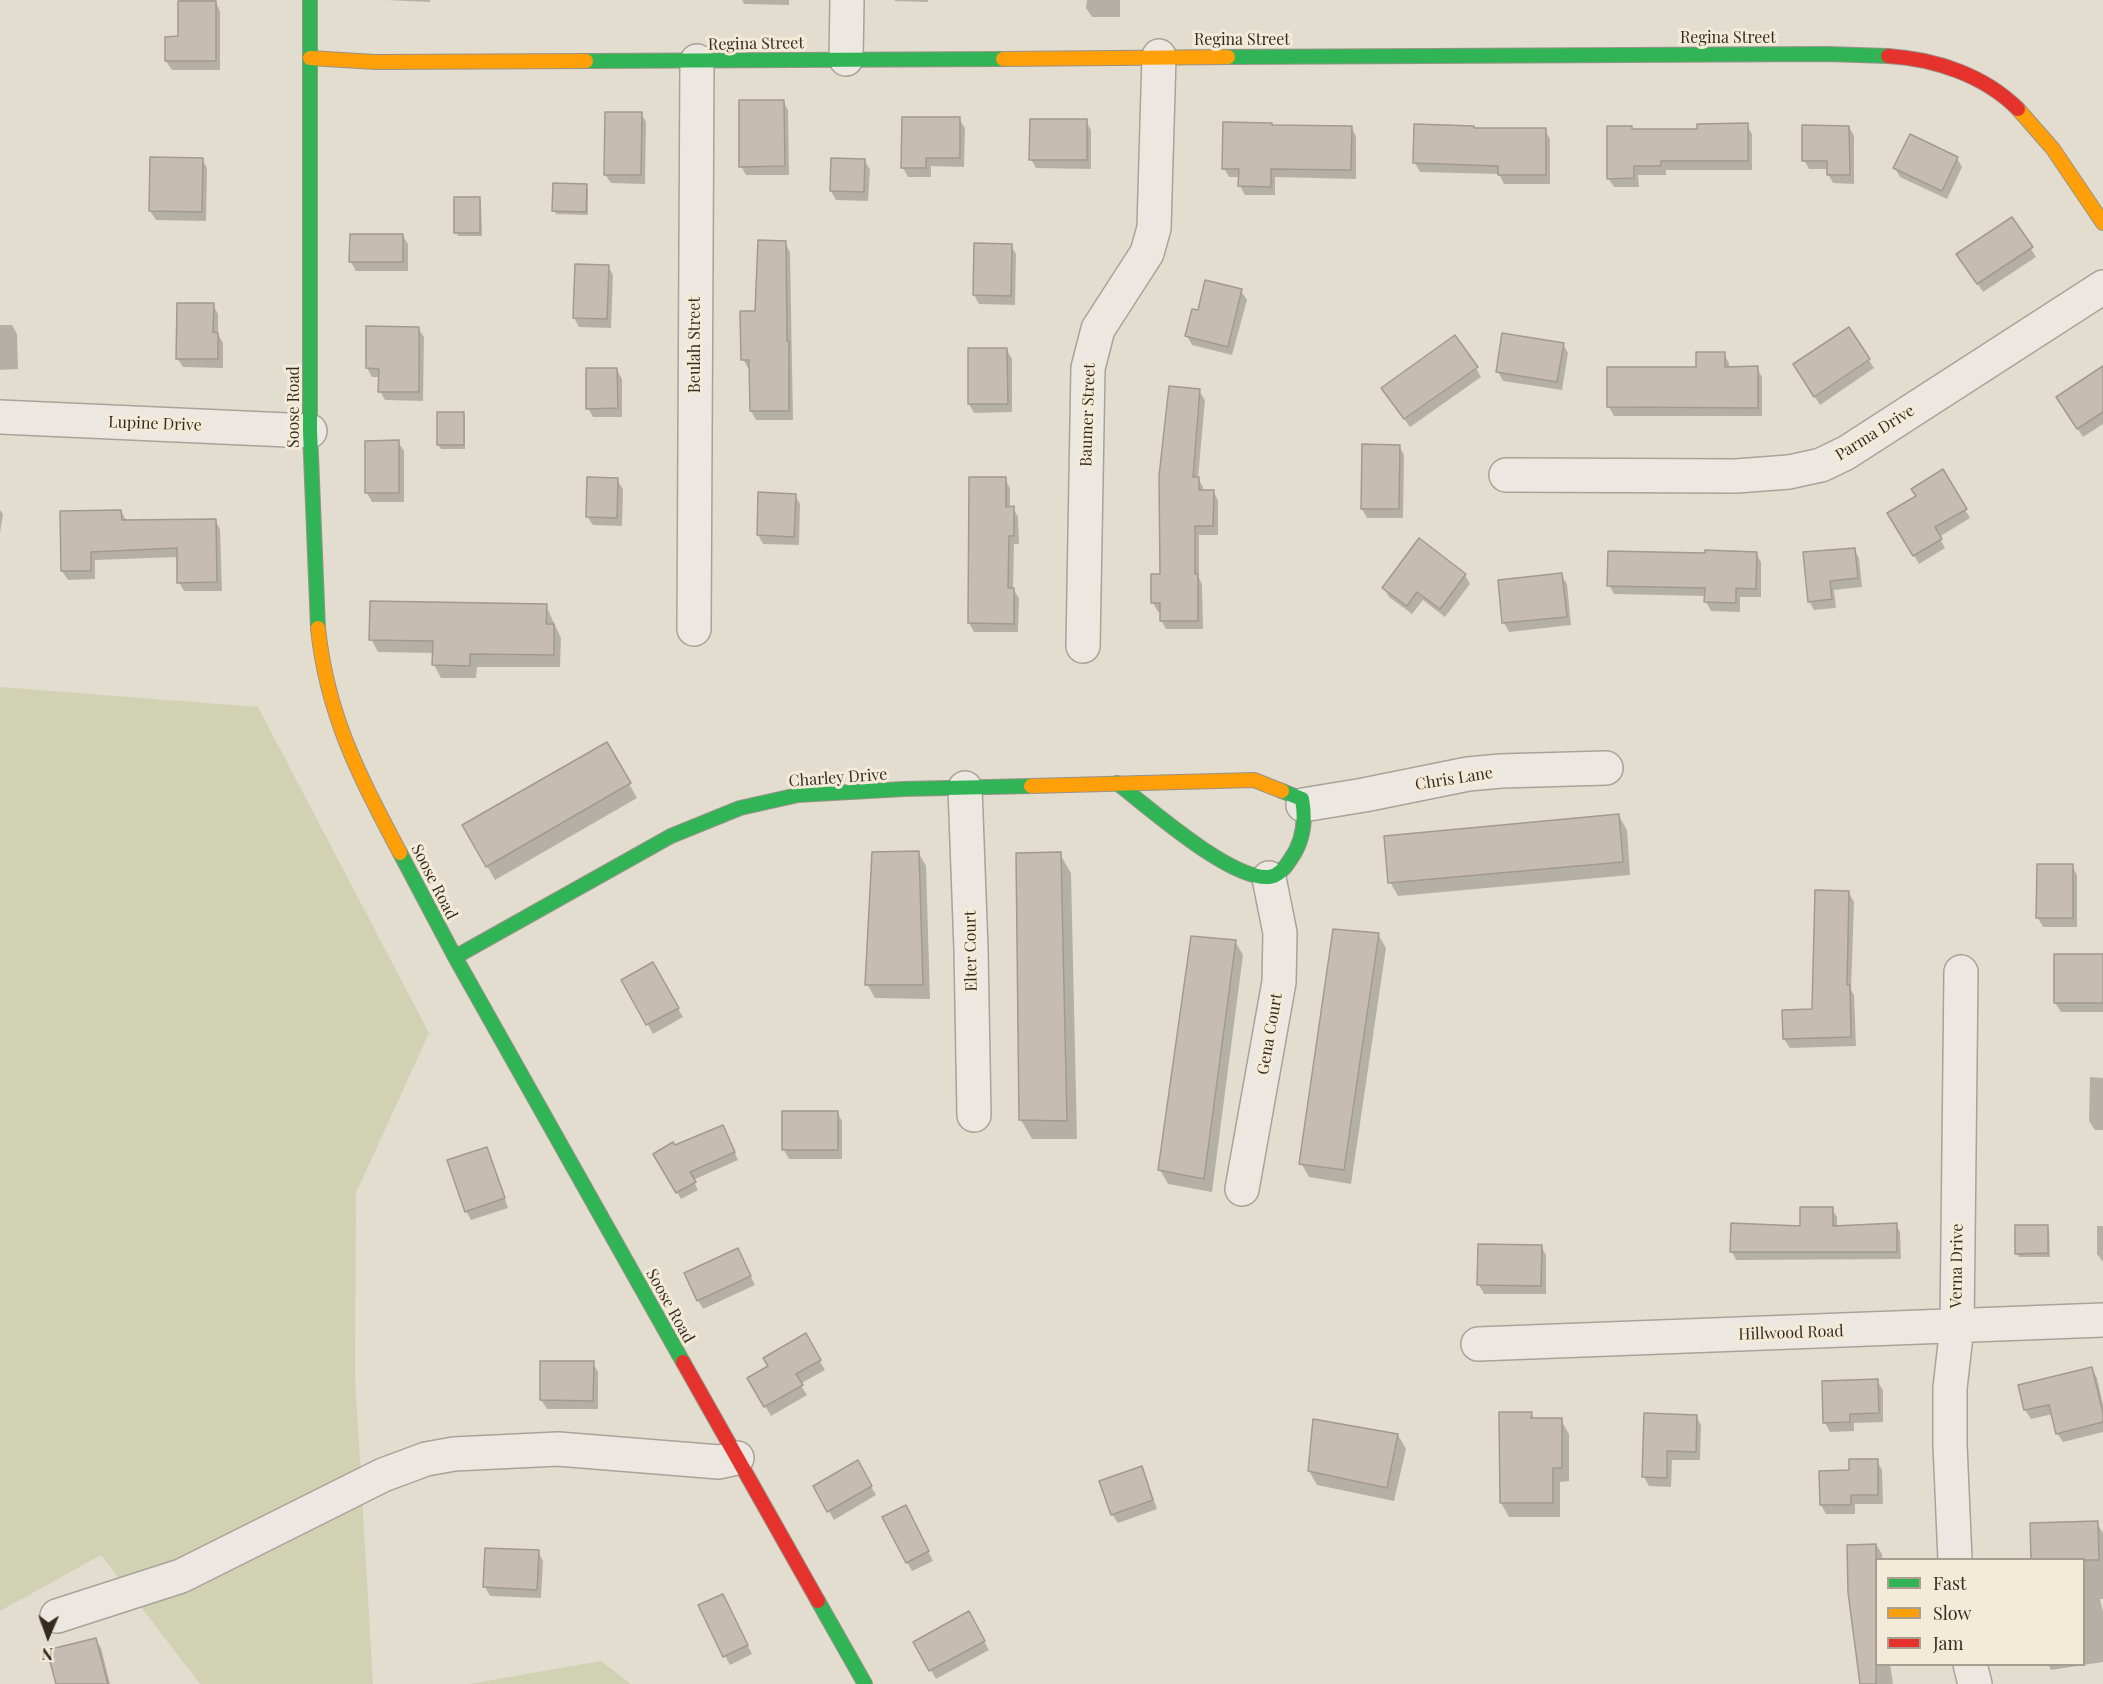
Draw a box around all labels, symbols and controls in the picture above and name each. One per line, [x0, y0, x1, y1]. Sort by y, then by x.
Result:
street label: Regina Street [1680, 28, 1776, 48]
street label: Regina Street [1194, 30, 1290, 50]
street label: Regina Street [708, 34, 804, 54]
street label: Beulah Street [685, 297, 705, 393]
street label: Baumer Street [1077, 363, 1099, 467]
street label: Soose Road [284, 366, 304, 448]
street label: Parma Drive [1832, 401, 1918, 465]
street label: Lupine Drive [108, 413, 202, 435]
street label: Chris Lane [1414, 763, 1494, 795]
street label: Charley Drive [788, 765, 888, 791]
street label: Soose Road [407, 841, 461, 923]
street label: Elter Court [961, 910, 981, 992]
street label: Gena Court [1253, 992, 1287, 1076]
street label: Verna Drive [1947, 1223, 1967, 1309]
street label: Soose Road [642, 1266, 698, 1346]
street label: Hillwood Road [1738, 1322, 1844, 1344]
legend [1875, 1558, 2085, 1666]
text: Fast [1933, 1571, 1966, 1595]
text: Slow [1933, 1601, 1971, 1625]
north arrow [18, 1606, 78, 1666]
text: Jam [1933, 1631, 1963, 1655]
text: N [41, 1644, 53, 1665]

